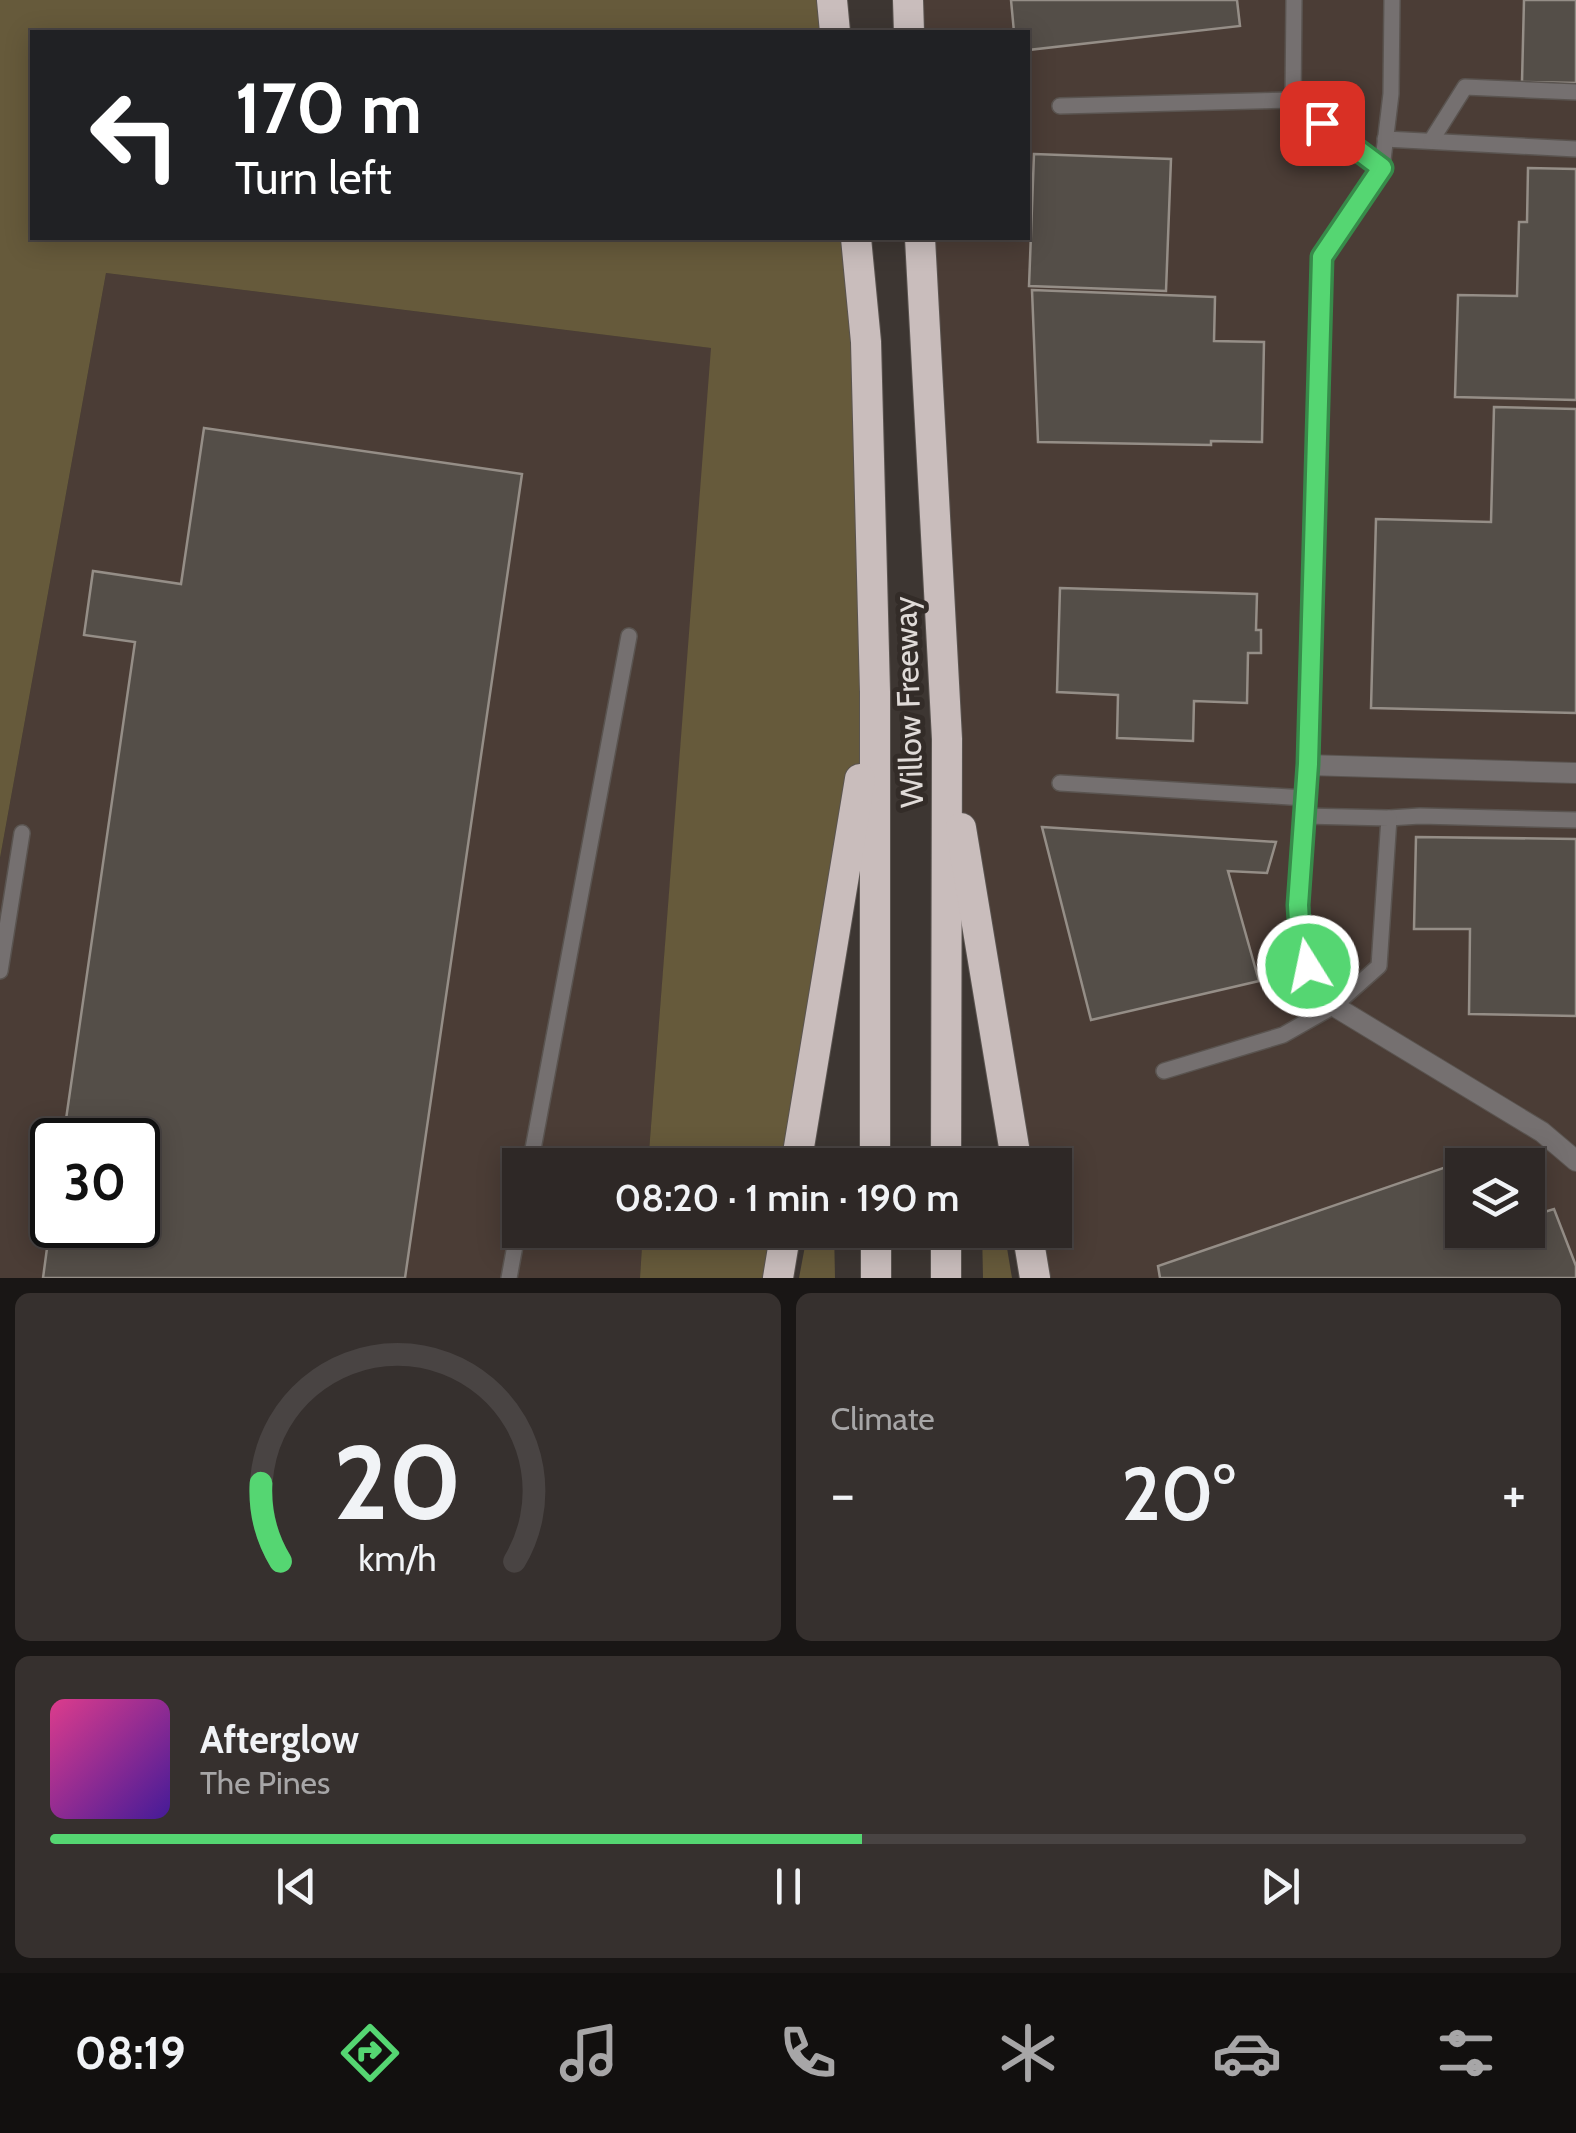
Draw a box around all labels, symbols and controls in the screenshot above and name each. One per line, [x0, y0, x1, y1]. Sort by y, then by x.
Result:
text: 170 m [235, 65, 422, 151]
icon: left [70, 70, 200, 200]
pin [1280, 81, 1365, 166]
icon: arrive [1295, 96, 1350, 151]
text: Turn left [235, 151, 392, 205]
street label: Willow Freeway [885, 596, 931, 808]
position arrow [1256, 914, 1360, 1018]
speed limit sign: 30 [30, 1118, 160, 1248]
map controls [1445, 1148, 1545, 1248]
button: layers [1445, 1148, 1545, 1248]
text: 08:20 · 1 min · 190 m [615, 1174, 959, 1221]
text: Climate [831, 1399, 935, 1438]
text: 20 [334, 1419, 462, 1545]
text: 20° [1121, 1448, 1235, 1539]
text: − [831, 1460, 855, 1527]
text: + [1502, 1460, 1526, 1527]
text: km/h [359, 1537, 437, 1580]
text: Afterglow [200, 1716, 359, 1763]
text: The Pines [200, 1763, 330, 1802]
icon: previous [269, 1859, 324, 1914]
icon: pause [761, 1859, 816, 1914]
icon: next [1253, 1859, 1308, 1914]
icon: directions [335, 2018, 405, 2088]
icon: music [554, 2018, 624, 2088]
icon: phone [773, 2018, 843, 2088]
icon: climate [993, 2018, 1063, 2088]
icon: car [1212, 2018, 1282, 2088]
icon: filters [1431, 2018, 1501, 2088]
text: 08:19 [75, 2026, 185, 2080]

